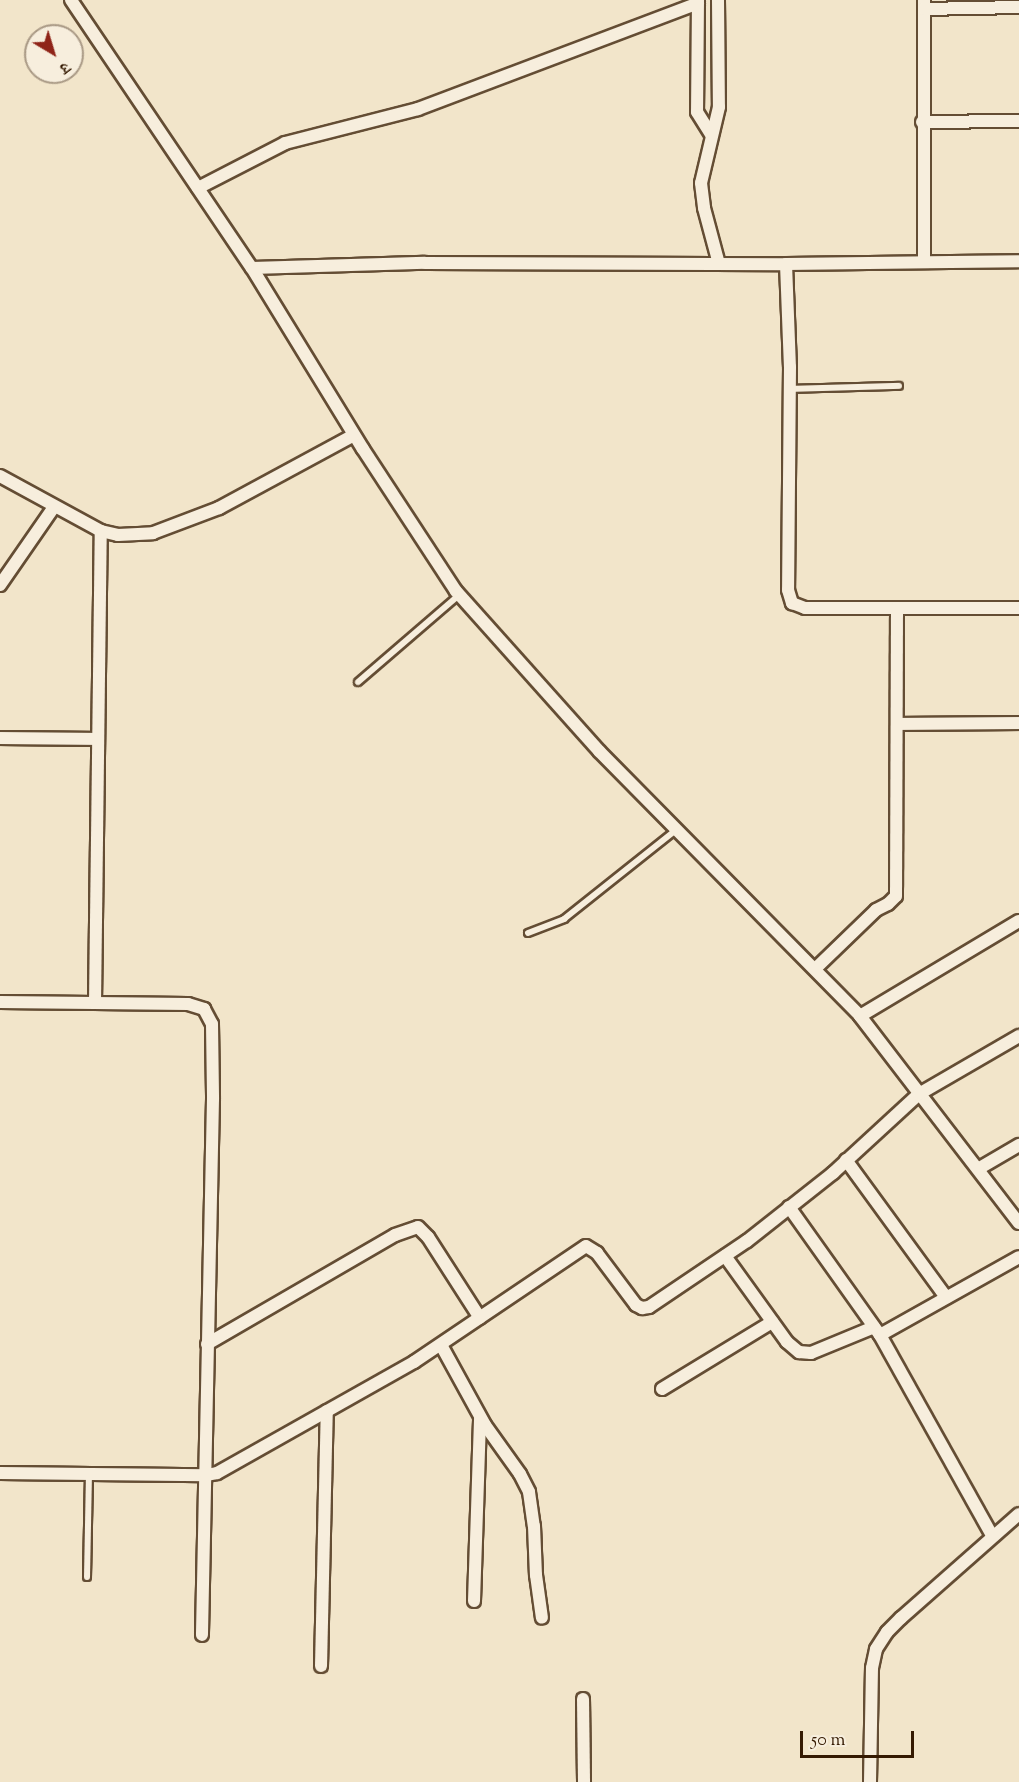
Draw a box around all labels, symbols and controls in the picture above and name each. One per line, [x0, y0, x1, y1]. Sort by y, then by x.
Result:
north arrow [24, 24, 84, 84]
text: उ [54, 55, 74, 79]
scale bar [803, 1719, 917, 1757]
text: 50 m [811, 1728, 845, 1754]

